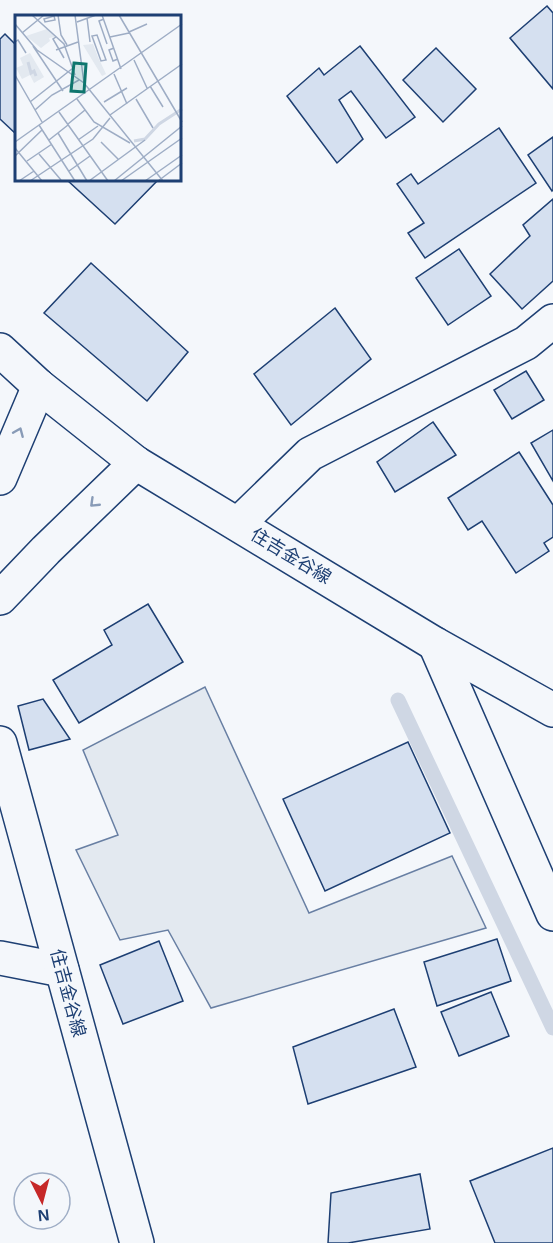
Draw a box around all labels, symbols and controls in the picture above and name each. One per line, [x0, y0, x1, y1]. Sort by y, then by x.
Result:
inset map [15, 15, 182, 182]
one-way arrow [12, 427, 24, 438]
one-way arrow [91, 496, 102, 507]
street label: 住吉金谷線 [247, 524, 335, 588]
street label: 住吉金谷線 [47, 947, 89, 1039]
north arrow [12, 1171, 72, 1231]
text: N [37, 1206, 50, 1224]

